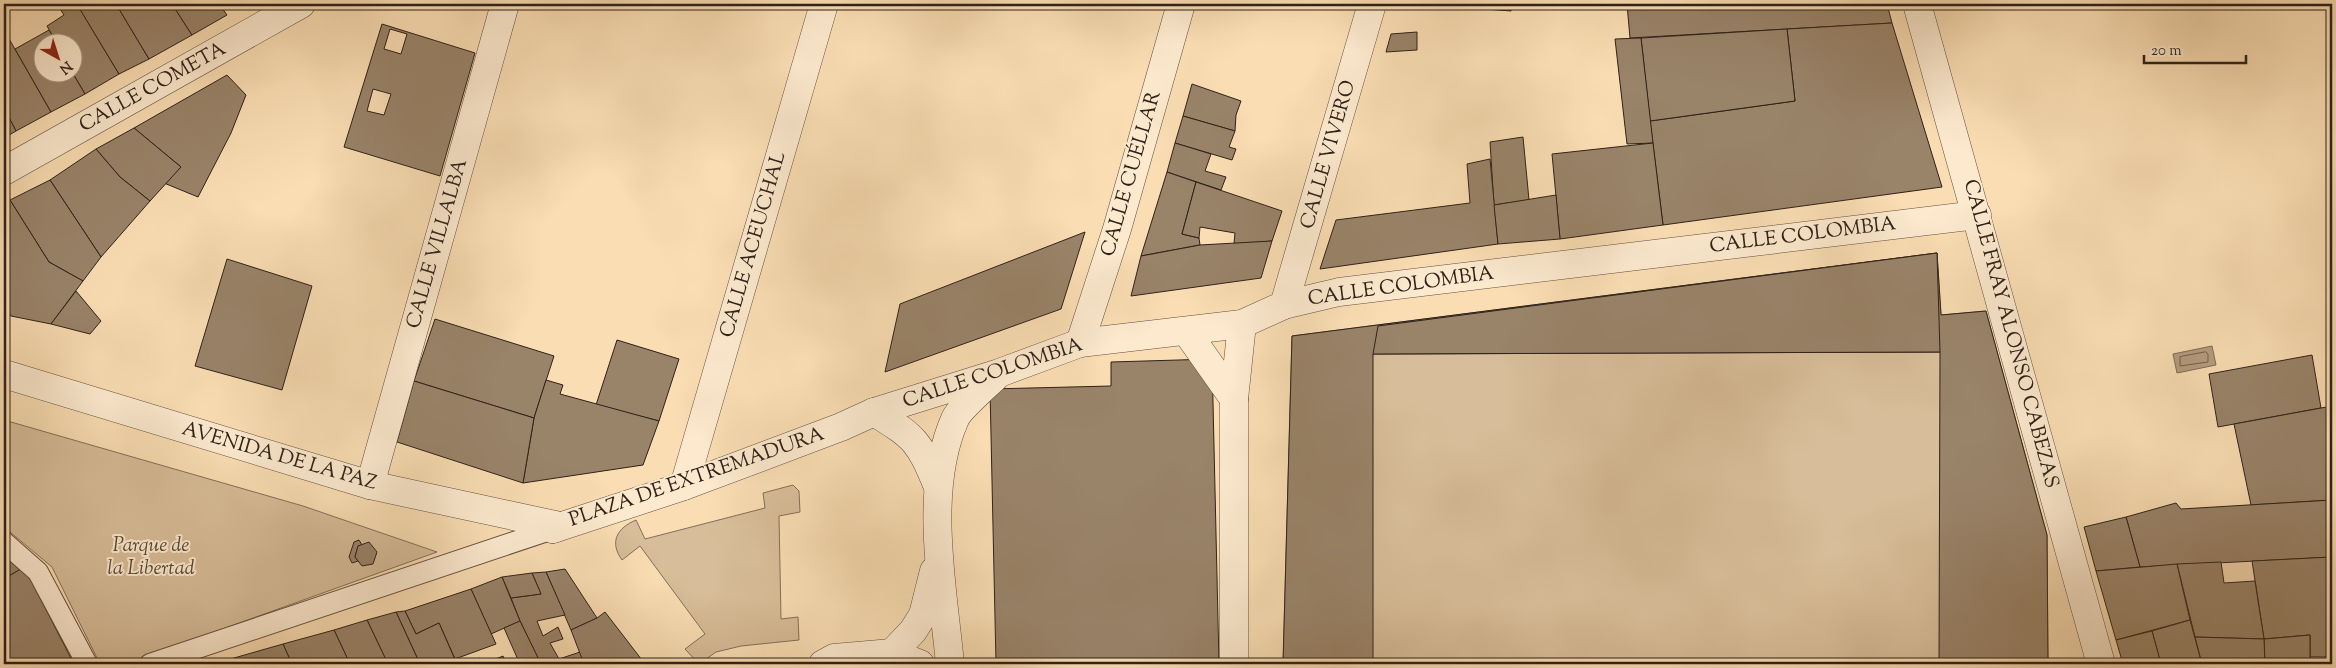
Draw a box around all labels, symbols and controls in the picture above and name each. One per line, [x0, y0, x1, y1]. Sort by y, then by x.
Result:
north arrow [32, 32, 82, 82]
scale bar [2144, 32, 2246, 64]
street label: CALLE COMETA [74, 36, 232, 140]
text: 20 m [2151, 41, 2182, 62]
text: N [54, 55, 76, 78]
street label: CALLE VIVERO [1294, 77, 1364, 233]
street label: CALLE CUÉLLAR [1094, 87, 1170, 260]
street label: CALLE ACEUCHAL [714, 149, 794, 341]
street label: CALLE VILLALBA [400, 156, 476, 332]
street label: CALLE FRAY ALONSO CABEZAS [1955, 176, 2065, 492]
street label: CALLE COLOMBIA [1708, 210, 1898, 262]
street label: CALLE COLOMBIA [1306, 260, 1496, 314]
street label: CALLE COLOMBIA [899, 331, 1087, 417]
street label: AVENIDA DE LA PAZ [178, 415, 380, 499]
street label: PLAZA DE EXTREMADURA [565, 421, 829, 535]
park label: Parque de la Libertad [107, 532, 195, 584]

